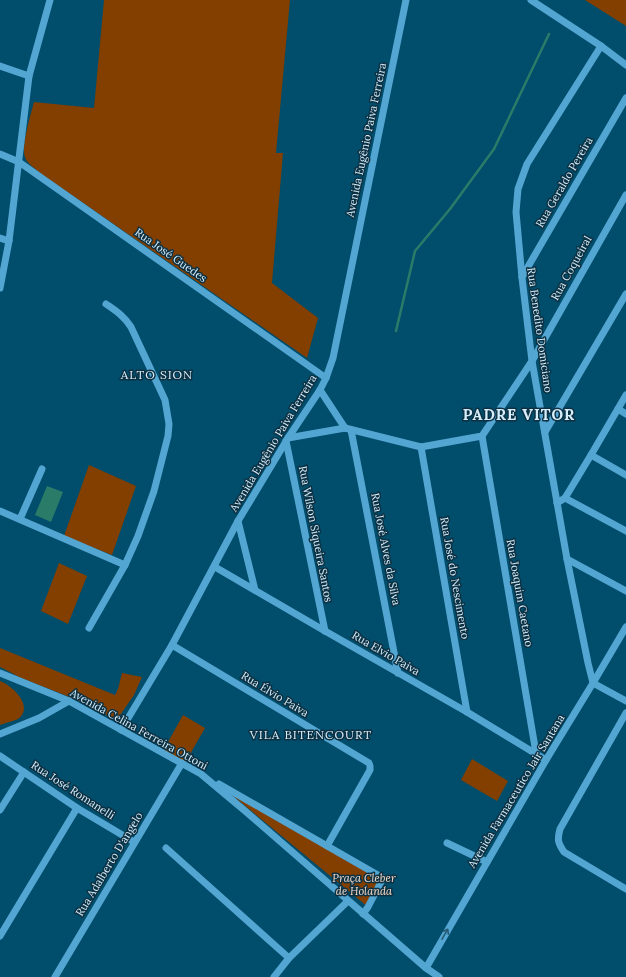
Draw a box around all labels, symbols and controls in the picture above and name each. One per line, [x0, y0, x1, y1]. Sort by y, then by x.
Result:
street label: Avenida Eugênio Paiva Ferreira [343, 61, 389, 219]
street label: Rua Geraldo Pereira [532, 134, 596, 230]
street label: Rua José Guedes [132, 225, 210, 285]
street label: Rua Coqueiral [548, 233, 594, 303]
street label: Rua Benedito Domiciano [524, 267, 556, 393]
district label: ALTO SION [120, 367, 193, 382]
street label: Avenida Eugênio Paiva Ferreira [226, 372, 320, 515]
district label: PADRE VITOR [463, 405, 575, 424]
street label: Rua Wilson Siqueira Santos [296, 465, 336, 603]
street label: Rua José Alves da Silva [368, 492, 404, 607]
street label: Rua José do Nescimento [437, 516, 473, 640]
street label: Rua Joaquim Caetano [504, 538, 536, 648]
street label: Rua Elvio Paiva [349, 628, 423, 678]
street label: Rua Élvio Paiva [239, 668, 312, 720]
street label: Avenida Celina Ferreira Ottoni [67, 685, 210, 773]
street label: Avenida Farmaceutico Jair Santana [464, 711, 568, 871]
district label: VILA BITENCOURT [249, 727, 372, 742]
street label: Rua José Romanelli [29, 758, 117, 822]
street label: Rua Adalberto D'angelo [72, 809, 146, 919]
park label: Praça Cleber de Holanda [332, 871, 397, 898]
one-way arrow [442, 928, 450, 940]

